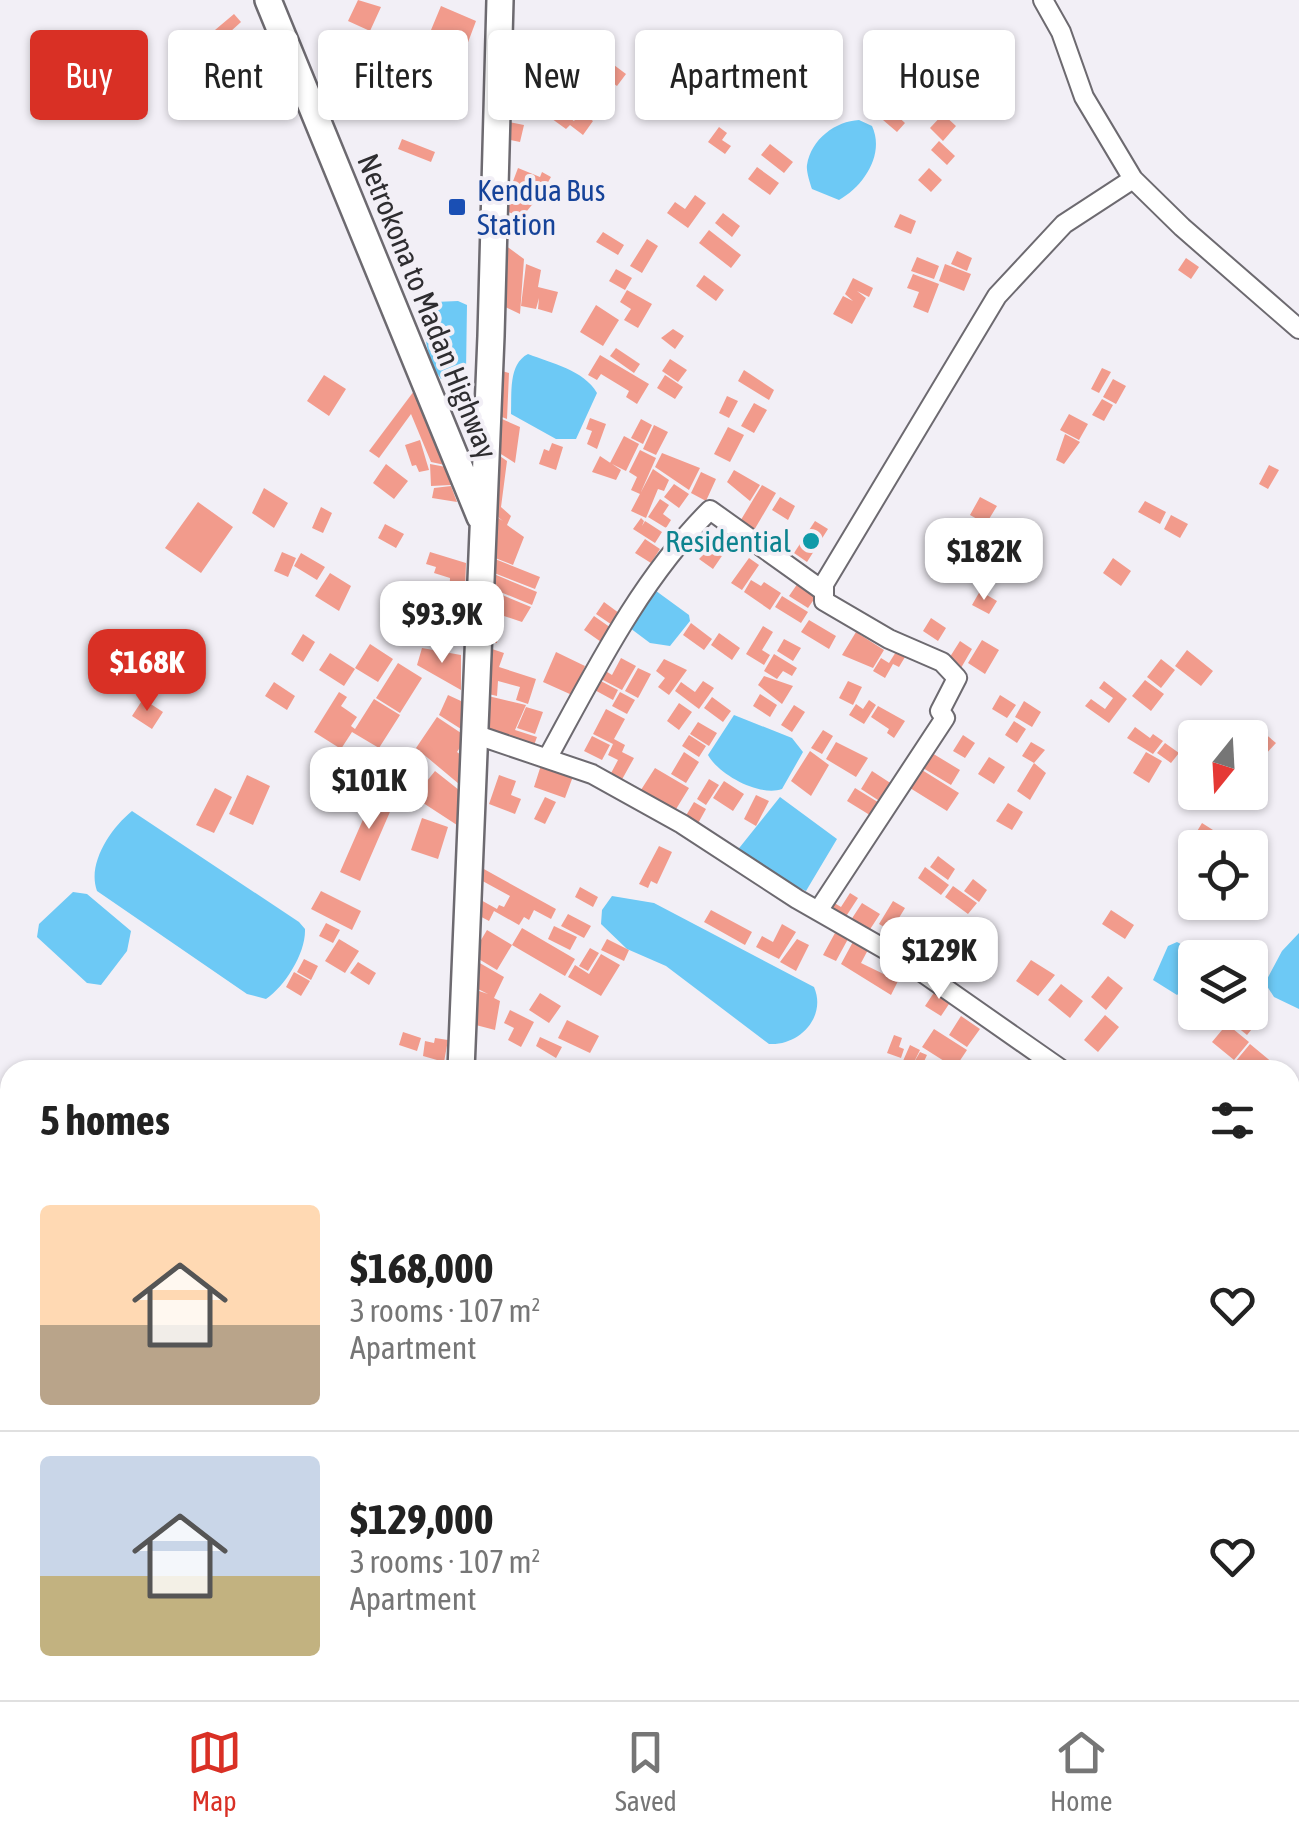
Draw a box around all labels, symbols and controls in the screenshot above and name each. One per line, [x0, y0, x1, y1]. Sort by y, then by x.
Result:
chip: Buy [30, 30, 148, 120]
chip: Rent [168, 30, 298, 120]
chip: Filters [318, 30, 468, 120]
chip: New [488, 30, 615, 120]
chip: Apartment [635, 30, 843, 120]
chip: House [863, 30, 1015, 120]
street label: Netrokona to Madan Highway [351, 149, 505, 463]
place label: Kendua Bus Station [477, 173, 605, 241]
marker: Kendua Bus Station [446, 196, 468, 218]
pin: $182K [914, 518, 1054, 603]
place label: Residential [665, 524, 791, 558]
marker: Residential [800, 530, 822, 552]
text: $182K [947, 532, 1021, 569]
pin: $93.9K [361, 581, 523, 666]
text: $93.9K [402, 595, 482, 632]
pin: $168K [77, 629, 217, 714]
text: $168K [110, 643, 184, 680]
north arrow [1178, 720, 1268, 810]
map controls [1178, 720, 1268, 1030]
pin: $101K [299, 747, 439, 832]
text: $101K [332, 761, 406, 798]
button: locate [1178, 830, 1268, 920]
pin: $129K [869, 917, 1009, 1002]
text: $129K [902, 931, 976, 968]
button: layers [1178, 940, 1268, 1030]
icon: filters [1205, 1093, 1260, 1148]
text: 5 homes [40, 1096, 170, 1144]
text: $168,000 [350, 1244, 494, 1292]
icon: home [120, 1245, 240, 1365]
icon: heart [1205, 1278, 1260, 1333]
text: 3 rooms · 107 m² [350, 1292, 540, 1329]
text: Apartment [350, 1329, 476, 1366]
text: $129,000 [350, 1495, 494, 1543]
icon: home [120, 1496, 240, 1616]
icon: heart [1205, 1529, 1260, 1584]
text: 3 rooms · 107 m² [350, 1543, 540, 1580]
text: Apartment [350, 1580, 476, 1617]
tab: Map [187, 1725, 242, 1817]
tab: Saved [615, 1725, 677, 1817]
tab: Home [1050, 1725, 1112, 1817]

